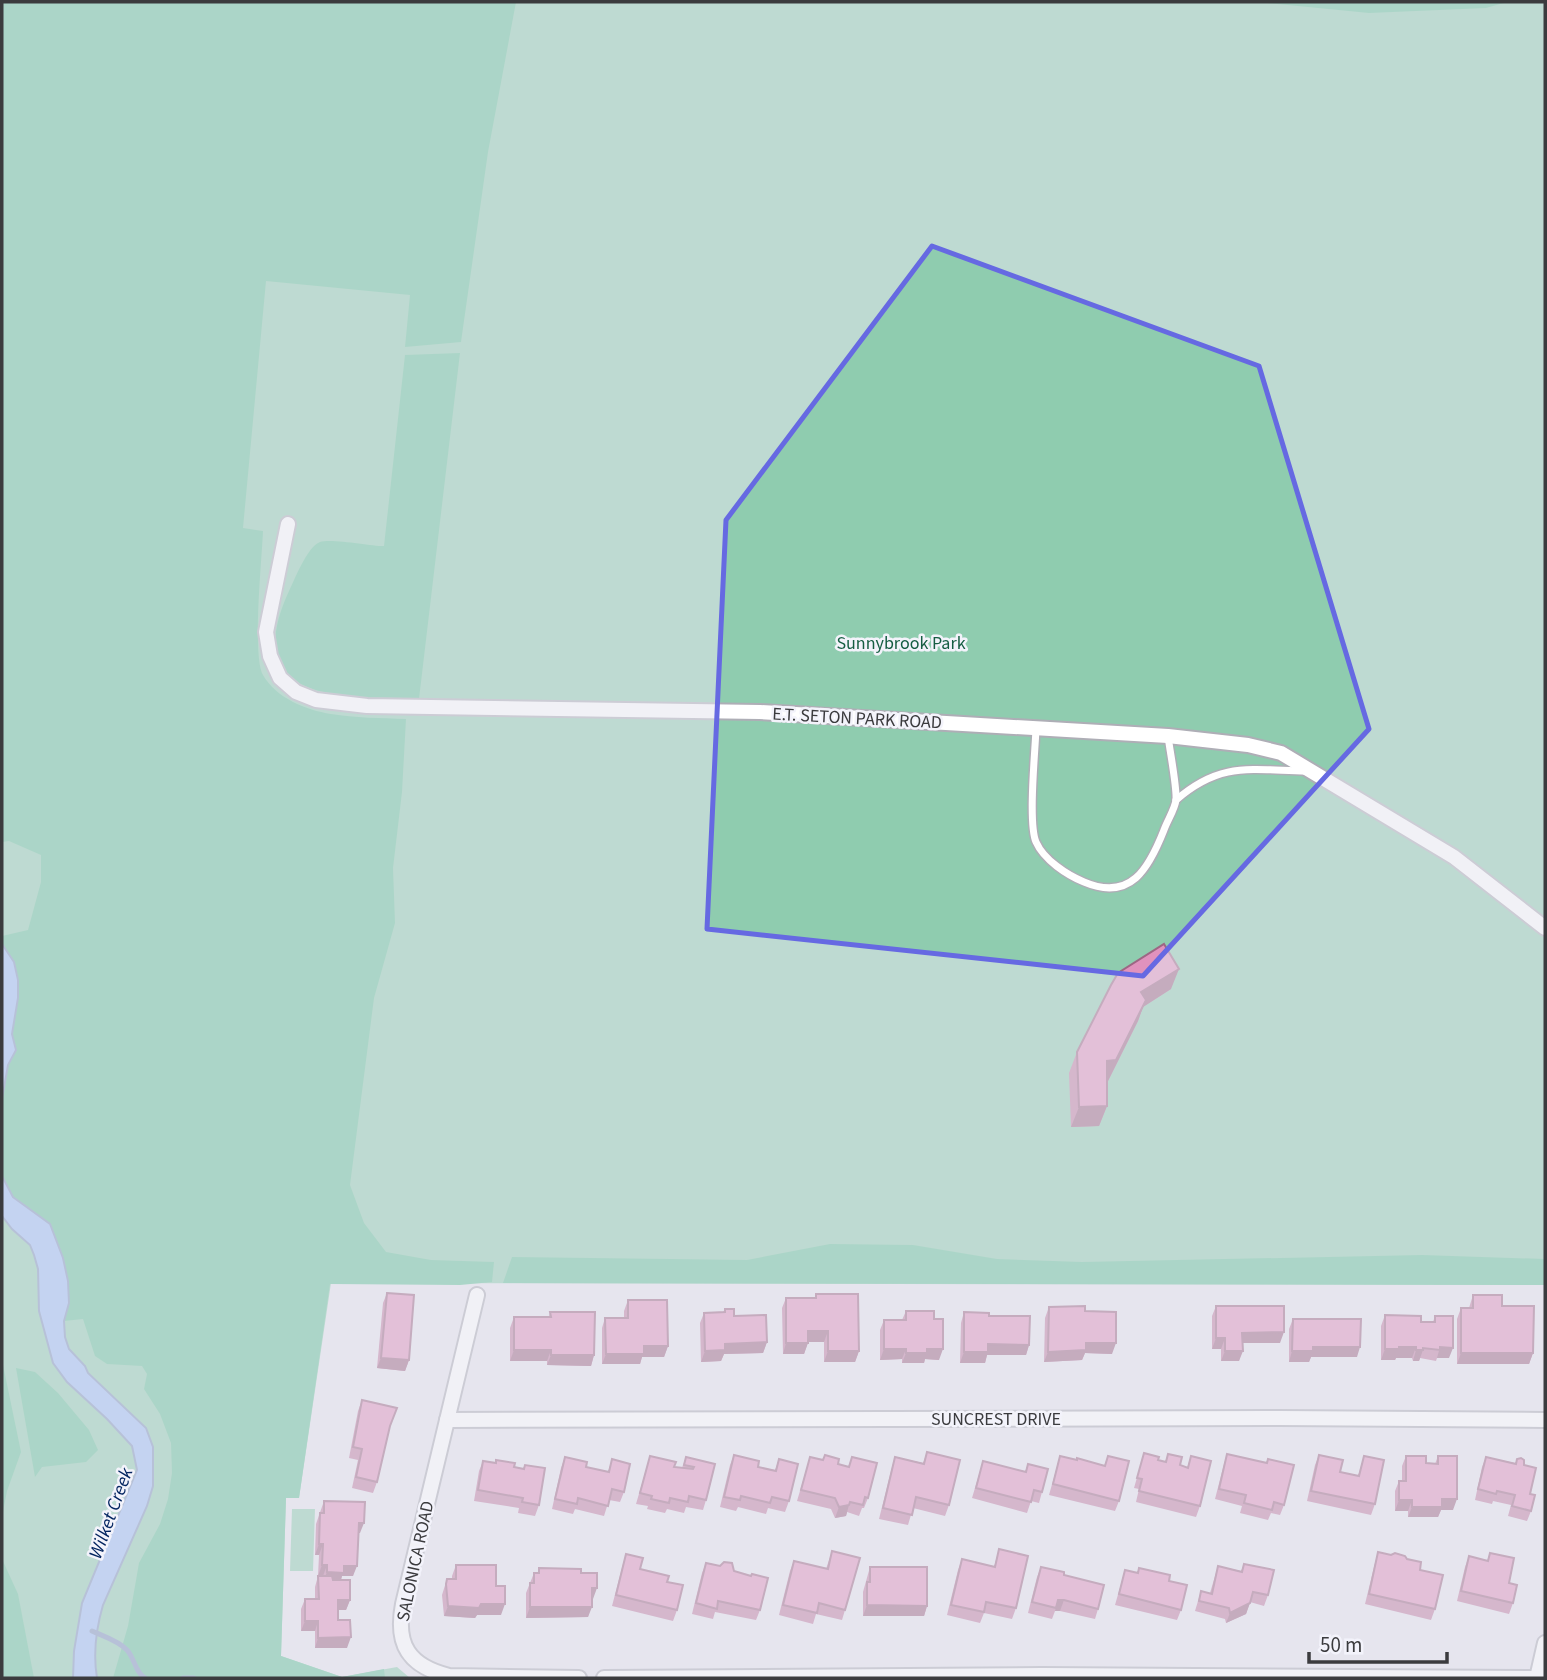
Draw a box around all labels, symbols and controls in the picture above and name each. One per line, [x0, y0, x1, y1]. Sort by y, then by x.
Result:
park label: Sunnybrook Park [836, 631, 966, 656]
street label: E.T. SETON PARK ROAD [772, 702, 942, 735]
street label: SUNCREST DRIVE [931, 1407, 1061, 1432]
water label: Wilket Creek [82, 1463, 141, 1563]
street label: SALONICA ROAD [391, 1499, 440, 1624]
scale bar [1309, 1620, 1447, 1664]
text: 50 m [1320, 1630, 1362, 1660]

